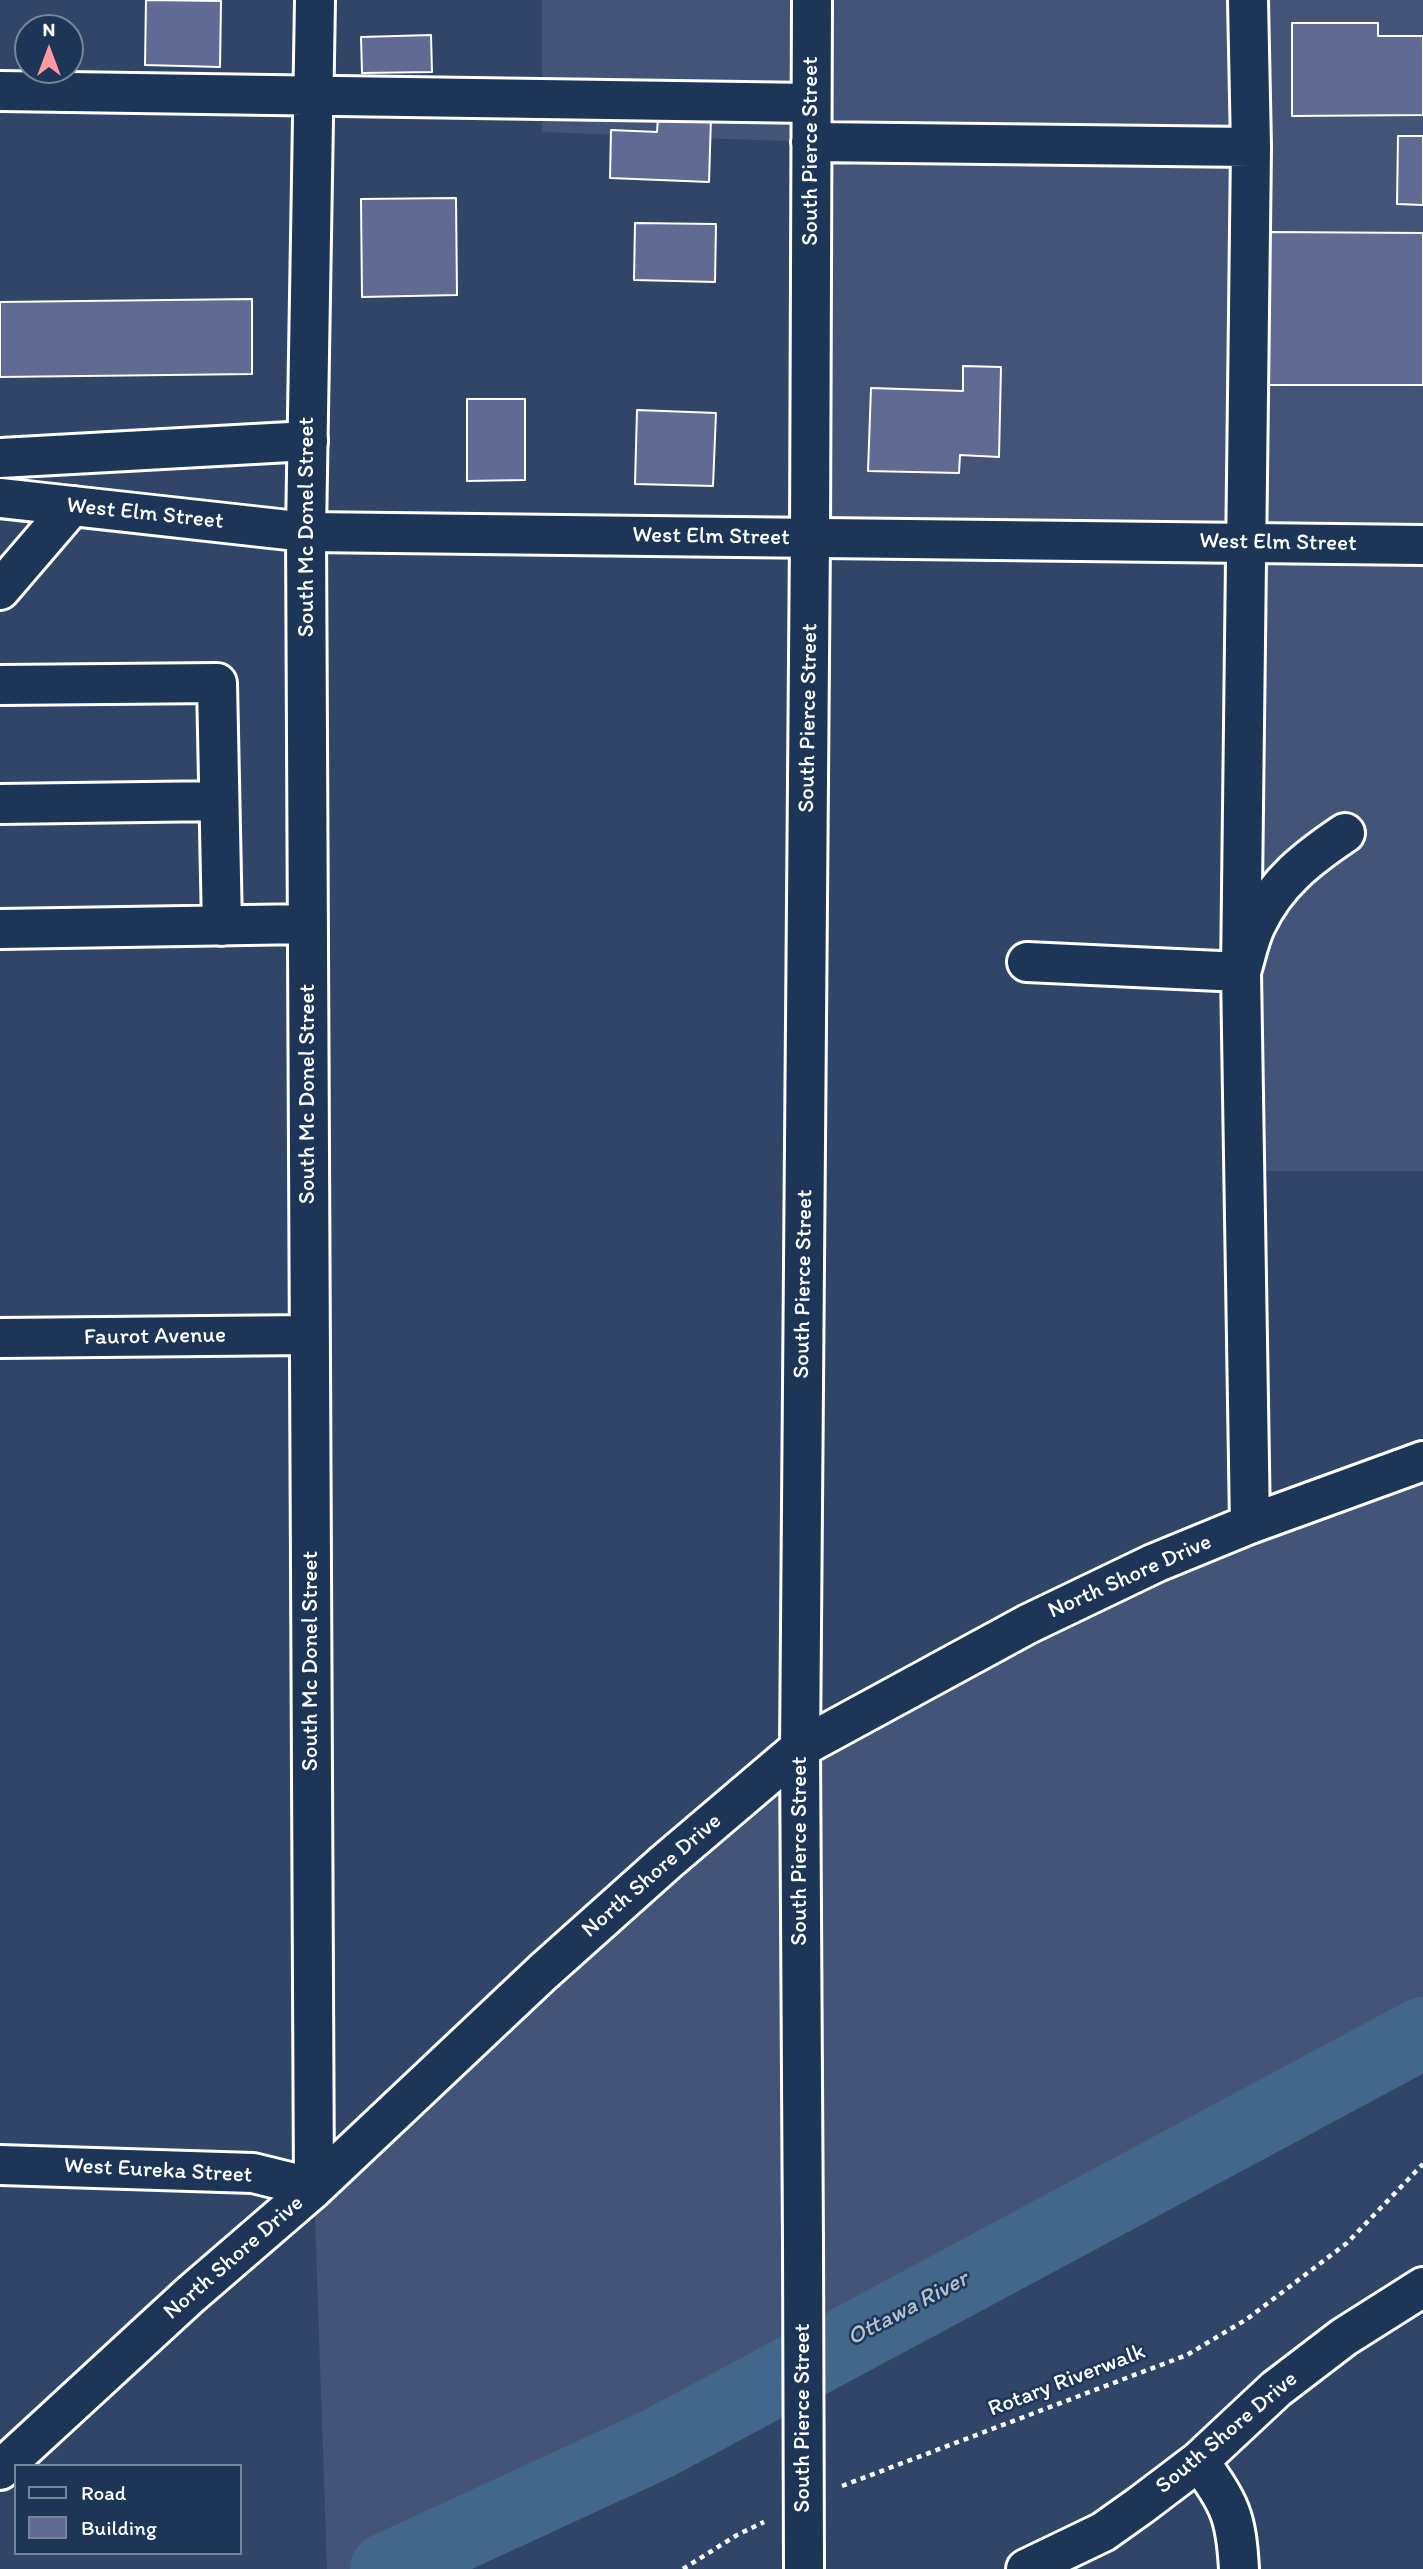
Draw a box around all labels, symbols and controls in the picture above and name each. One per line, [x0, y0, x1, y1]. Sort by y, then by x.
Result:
north arrow [14, 14, 84, 84]
text: N [43, 18, 55, 41]
street label: South Pierce Street [797, 56, 825, 246]
street label: South Mc Donel Street [293, 417, 321, 637]
street label: West Elm Street [65, 492, 225, 536]
street label: West Elm Street [632, 522, 790, 552]
street label: West Elm Street [1199, 528, 1357, 558]
street label: South Pierce Street [794, 623, 824, 813]
street label: South Mc Donel Street [294, 984, 322, 1204]
street label: South Pierce Street [789, 1189, 819, 1379]
street label: Faurot Avenue [84, 1322, 226, 1352]
street label: North Shore Drive [1044, 1529, 1216, 1625]
street label: South Mc Donel Street [297, 1551, 325, 1771]
street label: South Pierce Street [786, 1756, 814, 1946]
street label: North Shore Drive [576, 1808, 728, 1944]
street label: West Eureka Street [63, 2152, 253, 2190]
street label: North Shore Drive [158, 2190, 310, 2326]
water label: Ottawa River [843, 2265, 973, 2353]
street label: South Pierce Street [789, 2323, 817, 2513]
street label: Rotary Riverwalk [985, 2338, 1149, 2424]
street label: South Shore Drive [1151, 2366, 1303, 2500]
legend [14, 2464, 242, 2555]
text: Road [81, 2480, 126, 2505]
text: Building [81, 2515, 157, 2540]

